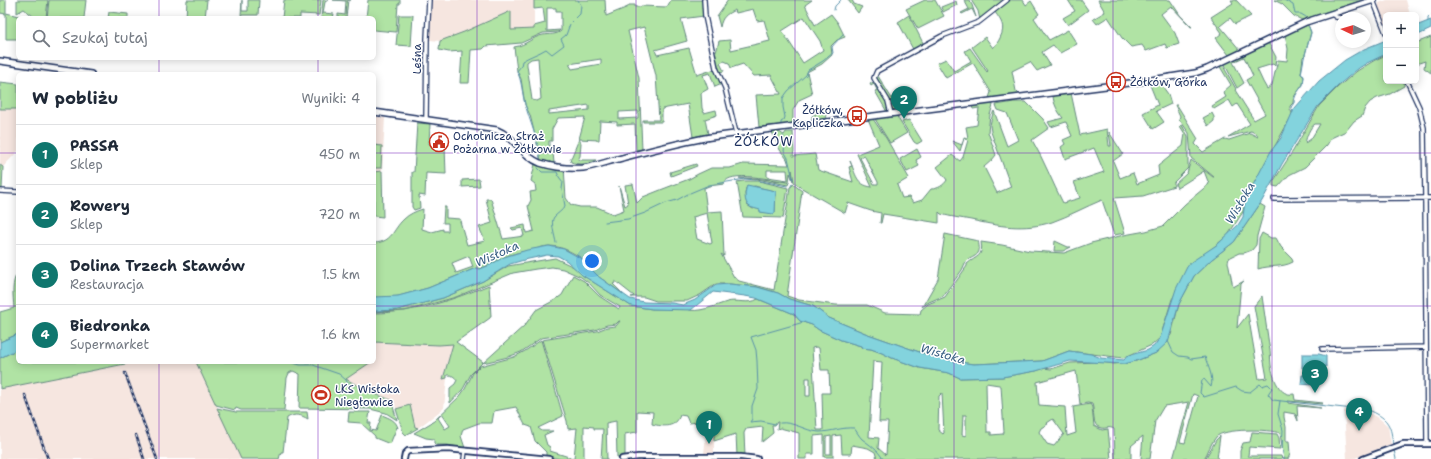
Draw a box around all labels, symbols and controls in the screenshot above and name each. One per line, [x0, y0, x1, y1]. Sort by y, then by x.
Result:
north arrow [1335, 12, 1371, 48]
map controls [1383, 12, 1419, 84]
button: + [1383, 12, 1419, 48]
search box [16, 16, 376, 60]
icon: search [30, 27, 52, 49]
text: Szukaj tutaj [62, 28, 148, 48]
street label: Leśna [410, 44, 425, 74]
button: − [1383, 48, 1419, 84]
bus stop icon: Żółków, Górka [1105, 71, 1127, 93]
place label: Żółków, Górka [1130, 75, 1207, 90]
pin: 2 [891, 86, 917, 119]
text: W pobliżu [32, 87, 118, 109]
text: Wyniki: 4 [301, 90, 360, 107]
place label: Żółków, Kapliczka [792, 103, 843, 131]
bus stop icon: Żółków, Kapliczka [846, 105, 868, 127]
place label: Ochotnicza Straż Pożarna w Żółkowie [453, 129, 562, 157]
public building icon: Ochotnicza Straż Pożarna w Żółkowie [428, 131, 450, 153]
district label: ŻÓŁKÓW [734, 132, 794, 150]
text: PASSA [70, 136, 119, 156]
text: 1 [42, 146, 48, 163]
text: 450 m [319, 146, 360, 163]
text: Sklep [70, 156, 103, 173]
water label: Wisłoka [1221, 179, 1259, 227]
text: Rowery [70, 196, 130, 216]
text: 2 [40, 206, 50, 223]
text: 720 m [319, 206, 360, 223]
text: Sklep [70, 216, 103, 233]
water label: Wisłoka [473, 237, 521, 271]
your location [582, 251, 602, 271]
text: Dolina Trzech Stawów [70, 256, 245, 276]
text: 3 [40, 266, 50, 283]
text: 1.5 km [322, 266, 360, 283]
text: Restauracja [70, 276, 144, 293]
text: Biedronka [70, 316, 150, 336]
text: 4 [40, 326, 50, 343]
text: 1.6 km [321, 326, 360, 343]
text: Supermarket [70, 336, 149, 353]
water label: Wisłoka [919, 340, 967, 368]
pin: 3 [1302, 360, 1328, 393]
place label: LKS Wisłoka Niegłowice [335, 382, 400, 410]
sports icon: LKS Wisłoka Niegłowice [310, 384, 332, 406]
pin: 4 [1346, 398, 1372, 431]
pin: 1 [696, 411, 722, 444]

